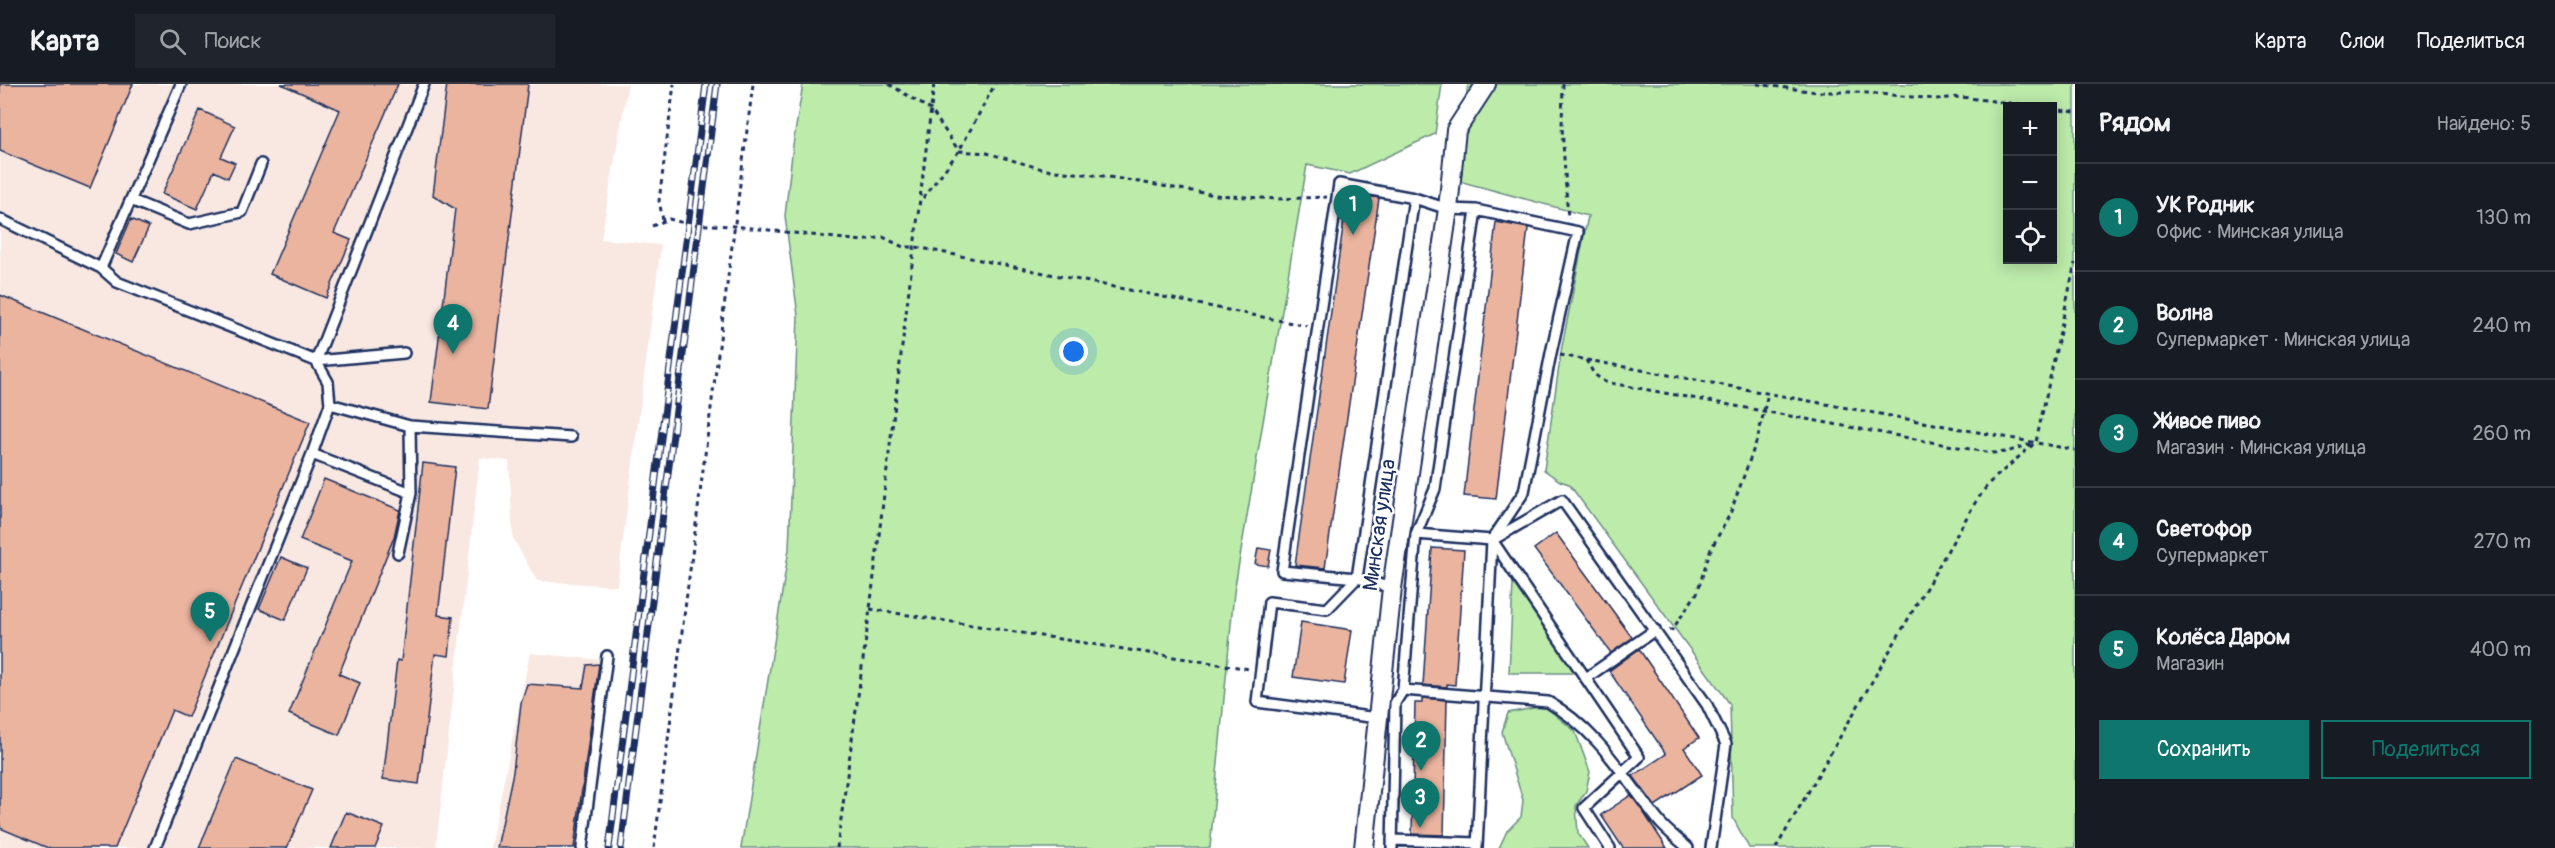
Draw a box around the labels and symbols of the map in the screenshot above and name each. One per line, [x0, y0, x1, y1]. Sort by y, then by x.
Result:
pin: 1 [1334, 186, 1372, 235]
pin: 4 [434, 304, 472, 354]
your location [1059, 337, 1088, 366]
street label: Минская улица [1357, 457, 1402, 593]
pin: 5 [190, 592, 230, 642]
pin: 2 [1402, 722, 1440, 771]
pin: 3 [1400, 778, 1440, 828]

